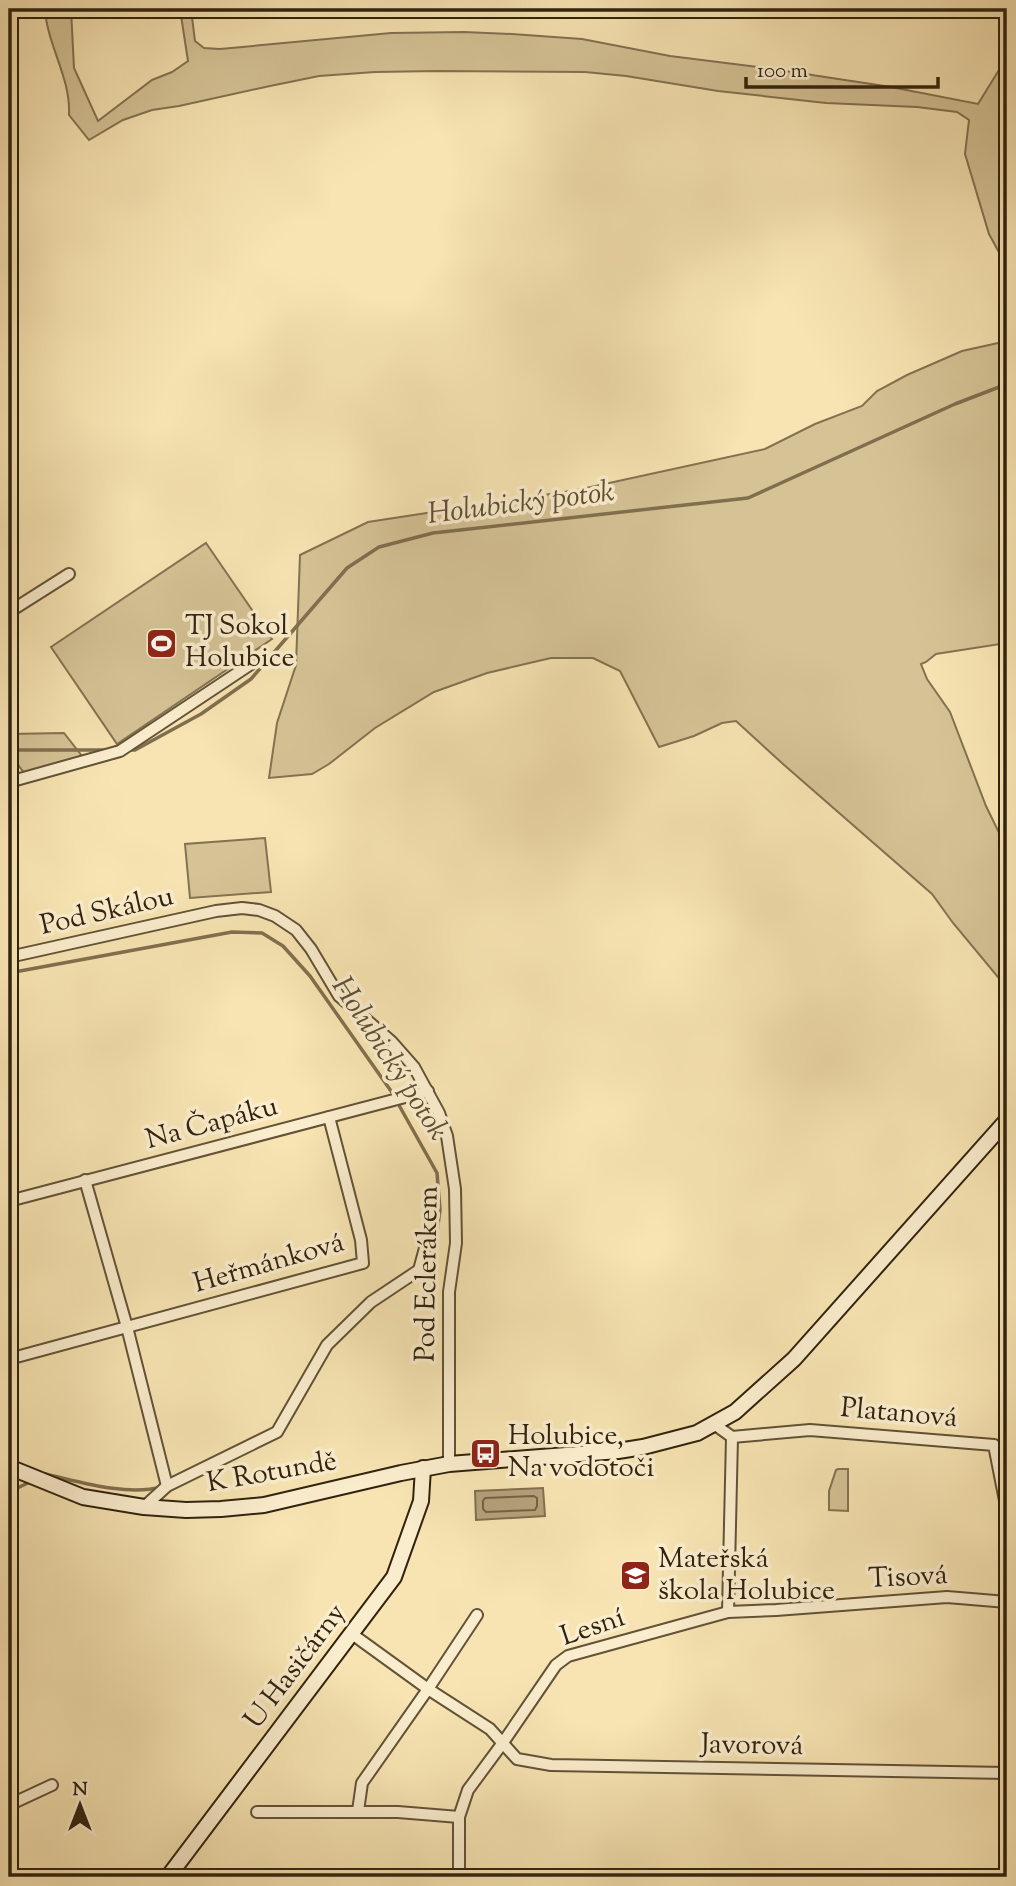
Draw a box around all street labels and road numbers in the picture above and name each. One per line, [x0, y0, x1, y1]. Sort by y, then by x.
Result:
street label: Pod Skálou [36, 877, 178, 947]
street label: Na Čapáku [142, 1087, 282, 1161]
street label: Pod Eclerákem [406, 1186, 450, 1362]
street label: Heřmánková [189, 1223, 349, 1305]
street label: Platanová [839, 1389, 959, 1439]
street label: K Rotundě [204, 1442, 340, 1504]
street label: Tisová [867, 1556, 949, 1600]
street label: U Hasičárny [235, 1596, 357, 1738]
street label: Lesní [556, 1598, 630, 1658]
street label: Javorová [698, 1725, 804, 1767]

